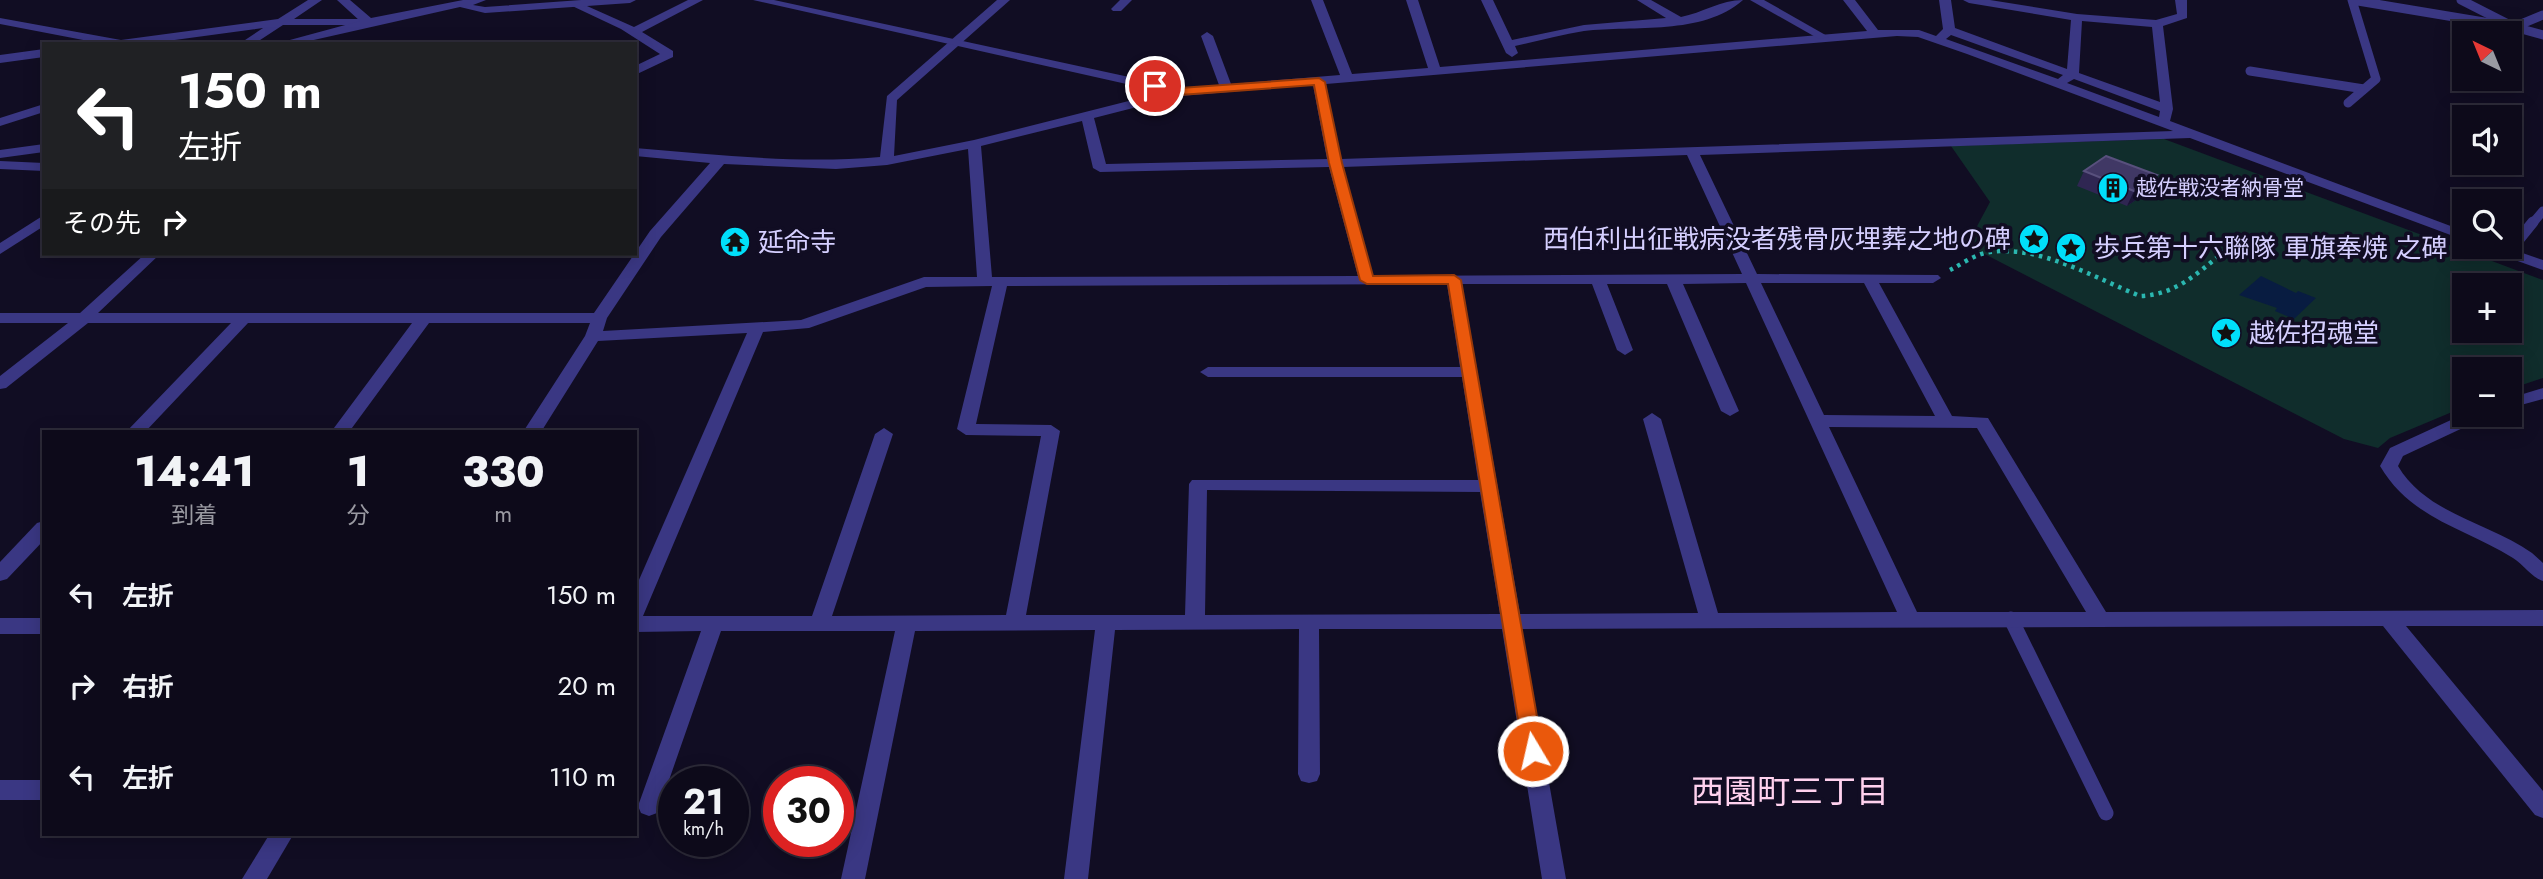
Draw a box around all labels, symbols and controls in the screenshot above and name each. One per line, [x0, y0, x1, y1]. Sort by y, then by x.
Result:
north arrow [2452, 21, 2522, 91]
map controls [2452, 21, 2522, 427]
text: 150 m [178, 56, 322, 126]
pin [1125, 56, 1185, 116]
icon: arrive [1136, 67, 1174, 105]
icon: left [63, 70, 154, 161]
button: sound [2452, 105, 2522, 175]
text: 左折 [178, 124, 242, 170]
building icon: 越佐戦没者納骨堂 [2096, 171, 2130, 205]
place label: 越佐戦没者納骨堂 [2136, 173, 2304, 203]
button: search [2452, 189, 2522, 259]
icon: right [155, 203, 193, 241]
text: その先 [63, 204, 141, 242]
place label: 西伯利出征戦病没者残骨灰埋葬之地の碑 [1543, 220, 2011, 258]
place icon: 西伯利出征戦病没者残骨灰埋葬之地の碑 [2017, 222, 2051, 256]
place label: 延命寺 [758, 223, 836, 261]
temple icon: 延命寺 [718, 225, 752, 259]
place label: 歩兵第十六聯隊 軍旗奉焼 之碑 [2094, 229, 2448, 267]
place icon: 歩兵第十六聯隊 軍旗奉焼 之碑 [2054, 231, 2088, 265]
button: + [2452, 273, 2522, 343]
place label: 越佐招魂堂 [2249, 314, 2379, 352]
place icon: 越佐招魂堂 [2209, 316, 2243, 350]
button: − [2452, 357, 2522, 427]
text: 14:41 [134, 441, 254, 502]
text: 1 [347, 441, 369, 502]
text: 330 [462, 442, 545, 503]
text: m [494, 497, 512, 531]
text: 到着 [171, 498, 217, 532]
text: 分 [346, 498, 369, 532]
icon: left [63, 576, 101, 614]
text: 150 m [546, 576, 616, 614]
text: 左折 [122, 577, 174, 615]
icon: right [63, 667, 101, 705]
text: 20 m [558, 667, 616, 705]
text: 右折 [122, 668, 174, 706]
position arrow [1496, 714, 1570, 788]
icon: left [63, 758, 101, 796]
text: 110 m [549, 758, 616, 796]
text: 左折 [122, 759, 174, 797]
speed limit sign: 30 [763, 766, 854, 857]
district label: 西園町三丁目 [1691, 768, 1889, 815]
text: 21 [683, 777, 724, 827]
text: km/h [683, 816, 724, 842]

